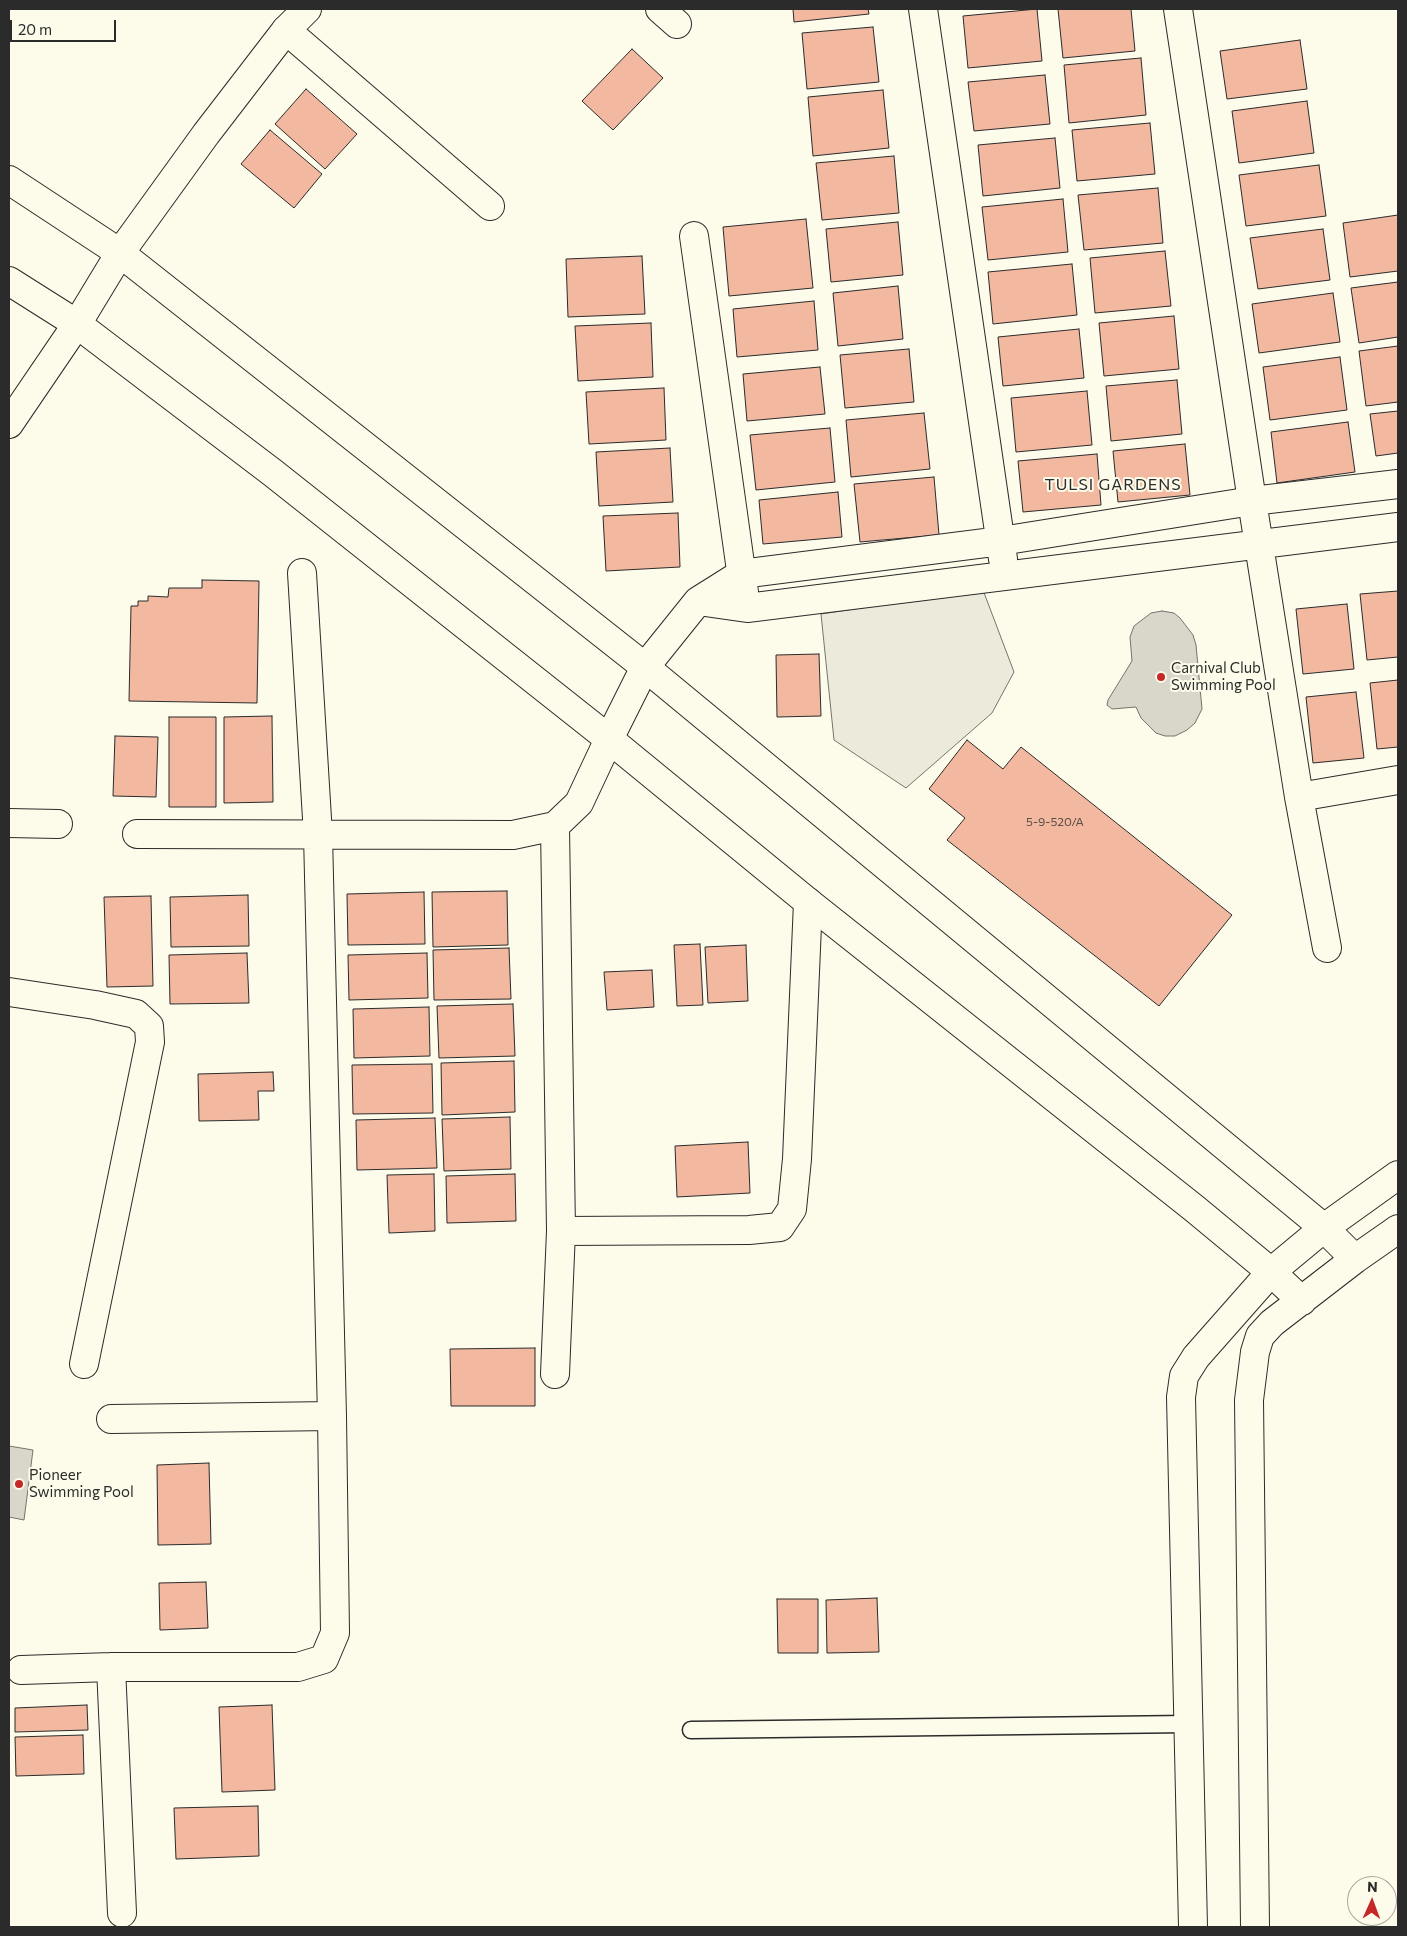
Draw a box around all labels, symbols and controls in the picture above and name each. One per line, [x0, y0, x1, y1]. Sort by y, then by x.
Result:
scale bar [12, 10, 119, 42]
text: 20 m [18, 20, 52, 38]
district label: TULSI GARDENS [1043, 475, 1183, 495]
place label: Carnival Club Swimming Pool [1171, 659, 1276, 694]
marker: Carnival Club Swimming Pool [1155, 671, 1167, 683]
house number: 5-9-520/A [1026, 815, 1084, 829]
place label: Pioneer Swimming Pool [29, 1466, 134, 1501]
marker: Pioneer Swimming Pool [13, 1478, 25, 1490]
north arrow [1347, 1876, 1397, 1926]
text: N [1367, 1878, 1378, 1895]

